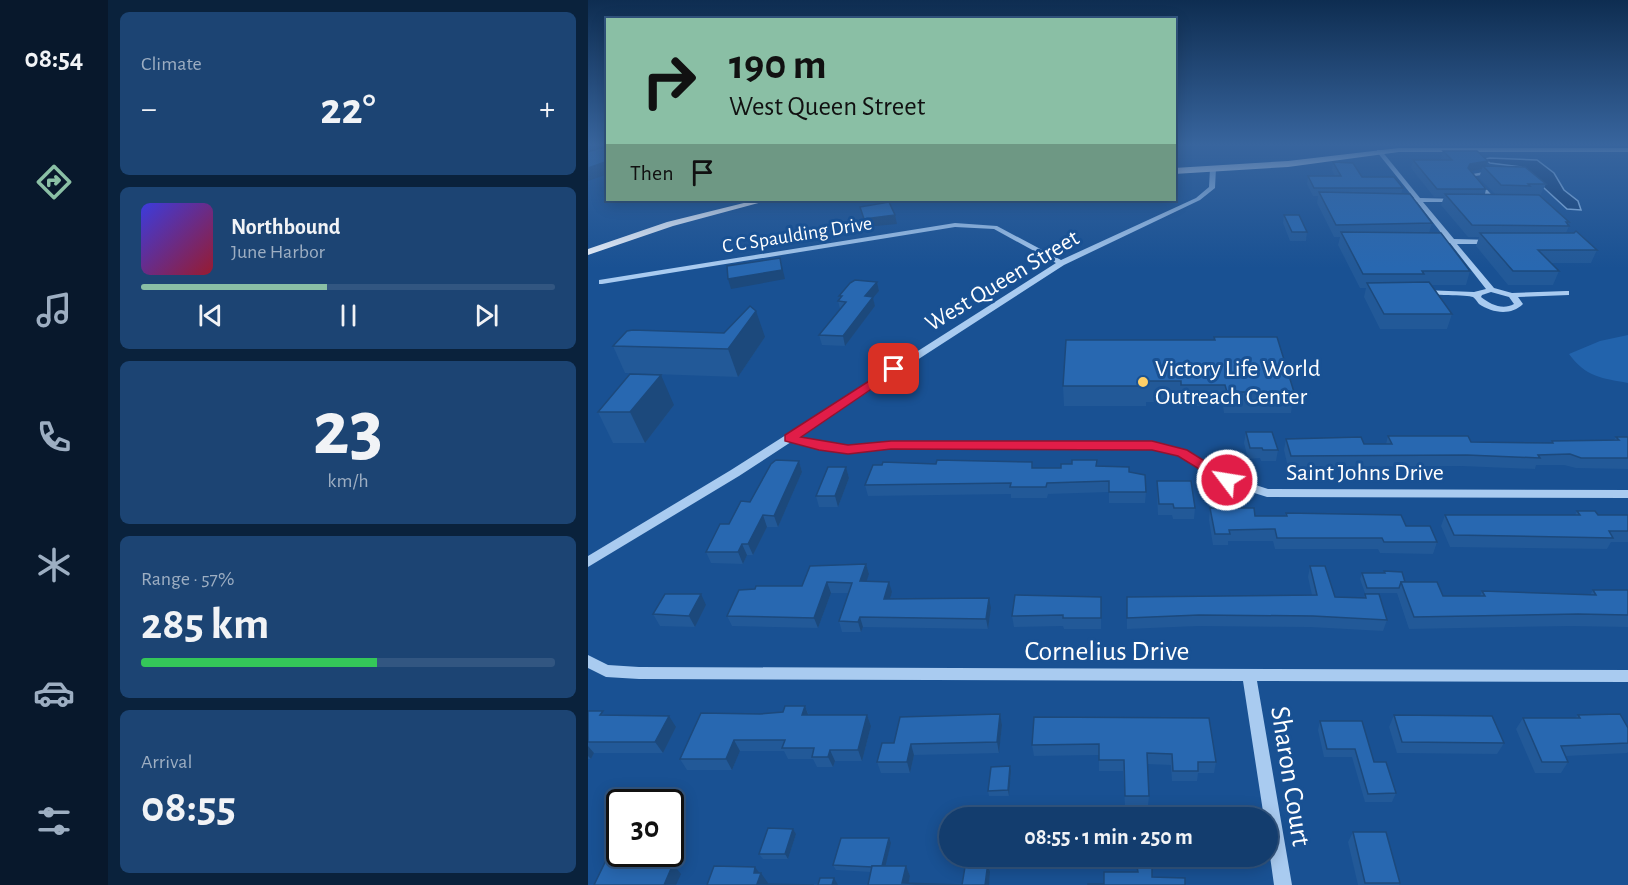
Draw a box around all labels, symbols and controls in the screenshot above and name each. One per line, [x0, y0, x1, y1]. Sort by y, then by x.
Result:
icon: right [630, 42, 708, 120]
text: 190 m [729, 44, 827, 86]
text: 08:54 [25, 45, 83, 72]
text: Climate [141, 54, 202, 74]
text: 22° [320, 87, 376, 132]
text: − [141, 93, 157, 126]
text: + [539, 93, 555, 126]
text: West Queen Street [729, 93, 925, 120]
icon: arrive [686, 156, 719, 189]
icon: directions [33, 161, 75, 203]
text: Then [630, 162, 674, 184]
street label: C C Spaulding Drive [721, 213, 874, 257]
text: Northbound [231, 216, 340, 238]
street label: West Queen Street [922, 225, 1084, 336]
text: June Harbor [231, 242, 325, 262]
icon: music [33, 289, 75, 331]
icon: previous [194, 299, 227, 332]
icon: pause [332, 299, 365, 332]
icon: next [470, 299, 503, 332]
pin [868, 343, 919, 394]
icon: arrive [877, 352, 910, 385]
place label: Victory Life World Outreach Center [1155, 357, 1320, 409]
marker: Victory Life World Outreach Center [1136, 375, 1150, 389]
text: 23 [313, 391, 383, 469]
icon: phone [33, 416, 75, 458]
position arrow [1195, 448, 1259, 512]
street label: Saint Johns Drive [1286, 461, 1444, 485]
text: km/h [327, 471, 369, 491]
icon: climate [33, 544, 75, 586]
text: Range · 57% [141, 569, 234, 589]
text: 285 km [141, 602, 269, 647]
street label: Cornelius Drive [1024, 638, 1190, 666]
icon: car [33, 672, 75, 714]
street label: Sharon Court [1265, 704, 1315, 848]
text: Arrival [141, 752, 192, 772]
text: 08:55 [141, 785, 236, 830]
speed limit sign: 30 [606, 789, 684, 867]
icon: filters [33, 800, 75, 842]
text: 08:55 · 1 min · 250 m [1024, 826, 1193, 848]

